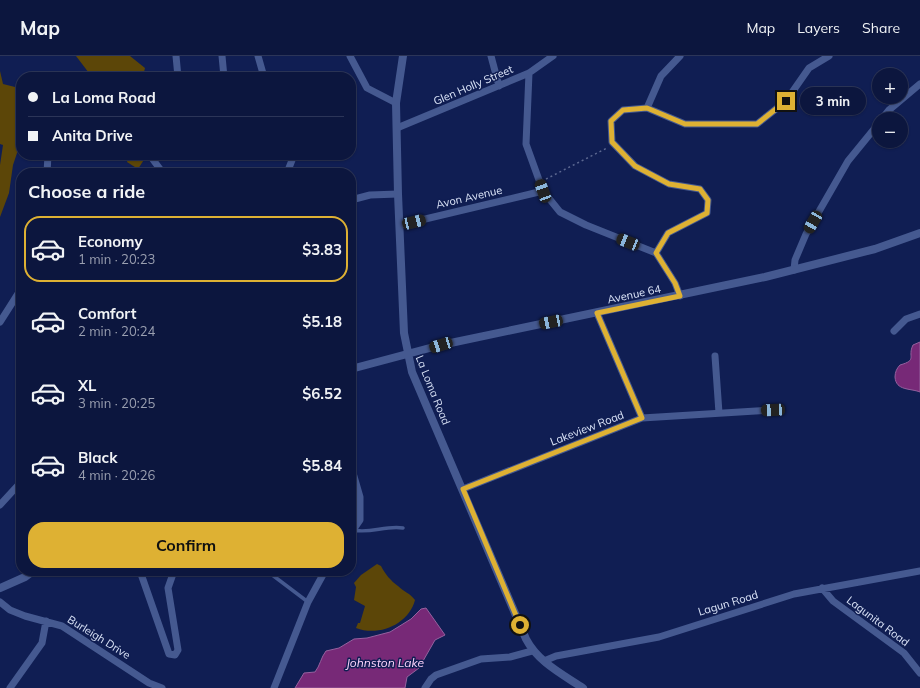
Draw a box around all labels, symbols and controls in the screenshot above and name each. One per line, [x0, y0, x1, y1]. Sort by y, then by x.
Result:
text: Map [20, 16, 60, 40]
text: Map [746, 19, 775, 37]
text: Layers [797, 19, 840, 37]
text: Share [862, 19, 900, 37]
street label: Glen Holly Street [431, 62, 515, 108]
map controls [872, 68, 908, 148]
button: + [872, 68, 908, 104]
callout: 3 min [800, 87, 866, 115]
text: La Loma Road [52, 88, 156, 107]
route end [777, 92, 795, 110]
text: 3 min [816, 93, 850, 109]
button: − [872, 112, 908, 148]
text: Anita Drive [52, 126, 133, 145]
car [533, 178, 553, 204]
text: Choose a ride [28, 180, 145, 203]
street label: Avon Avenue [435, 183, 503, 211]
car [802, 209, 824, 235]
car [401, 213, 427, 231]
icon: car [30, 231, 66, 267]
text: Economy [78, 232, 143, 251]
car [615, 232, 641, 252]
text: $3.83 [302, 240, 342, 259]
text: 1 min · 20:23 [78, 251, 155, 267]
street label: Avenue 64 [606, 281, 662, 307]
icon: car [30, 303, 66, 339]
text: Comfort [78, 304, 136, 323]
text: $5.18 [302, 312, 342, 331]
car [538, 314, 564, 330]
text: 2 min · 20:24 [78, 323, 155, 339]
car [428, 336, 454, 354]
street label: La Loma Road [413, 353, 453, 427]
icon: car [30, 375, 66, 411]
text: XL [78, 376, 96, 395]
text: $6.52 [302, 384, 342, 403]
text: 3 min · 20:25 [78, 395, 155, 411]
car [761, 403, 785, 417]
street label: Lakeview Road [548, 408, 626, 448]
icon: car [30, 447, 66, 483]
text: Black [78, 448, 117, 467]
text: $5.84 [302, 456, 342, 475]
text: 4 min · 20:26 [78, 467, 155, 483]
button: Confirm [28, 522, 344, 568]
street label: Lagun Road [696, 587, 760, 619]
street label: Lagunita Road [844, 593, 912, 649]
street label: Burleigh Drive [65, 612, 133, 662]
route start [511, 616, 529, 634]
water label: Johnston Lake [345, 655, 425, 670]

